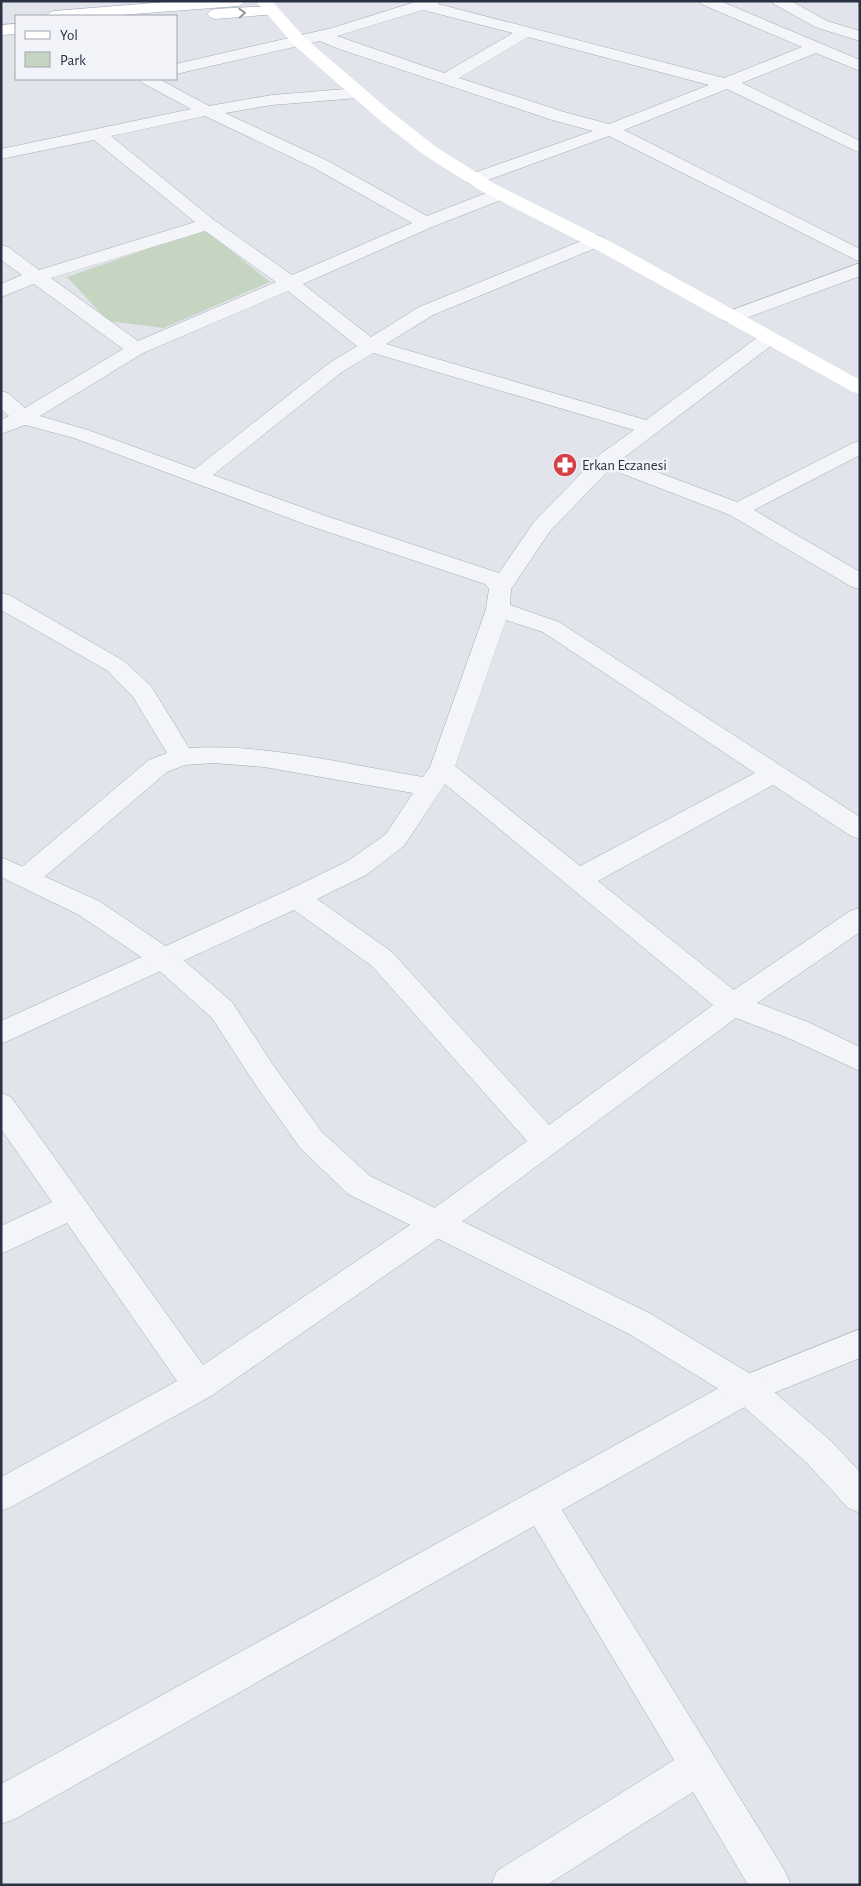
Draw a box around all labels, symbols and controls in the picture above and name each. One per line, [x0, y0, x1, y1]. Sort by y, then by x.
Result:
one-way arrow [238, 8, 246, 19]
legend [15, 15, 178, 80]
text: Yol [60, 28, 78, 43]
text: Park [60, 53, 86, 68]
pharmacy icon: Erkan Eczanesi [552, 452, 578, 478]
place label: Erkan Eczanesi [582, 458, 667, 473]

